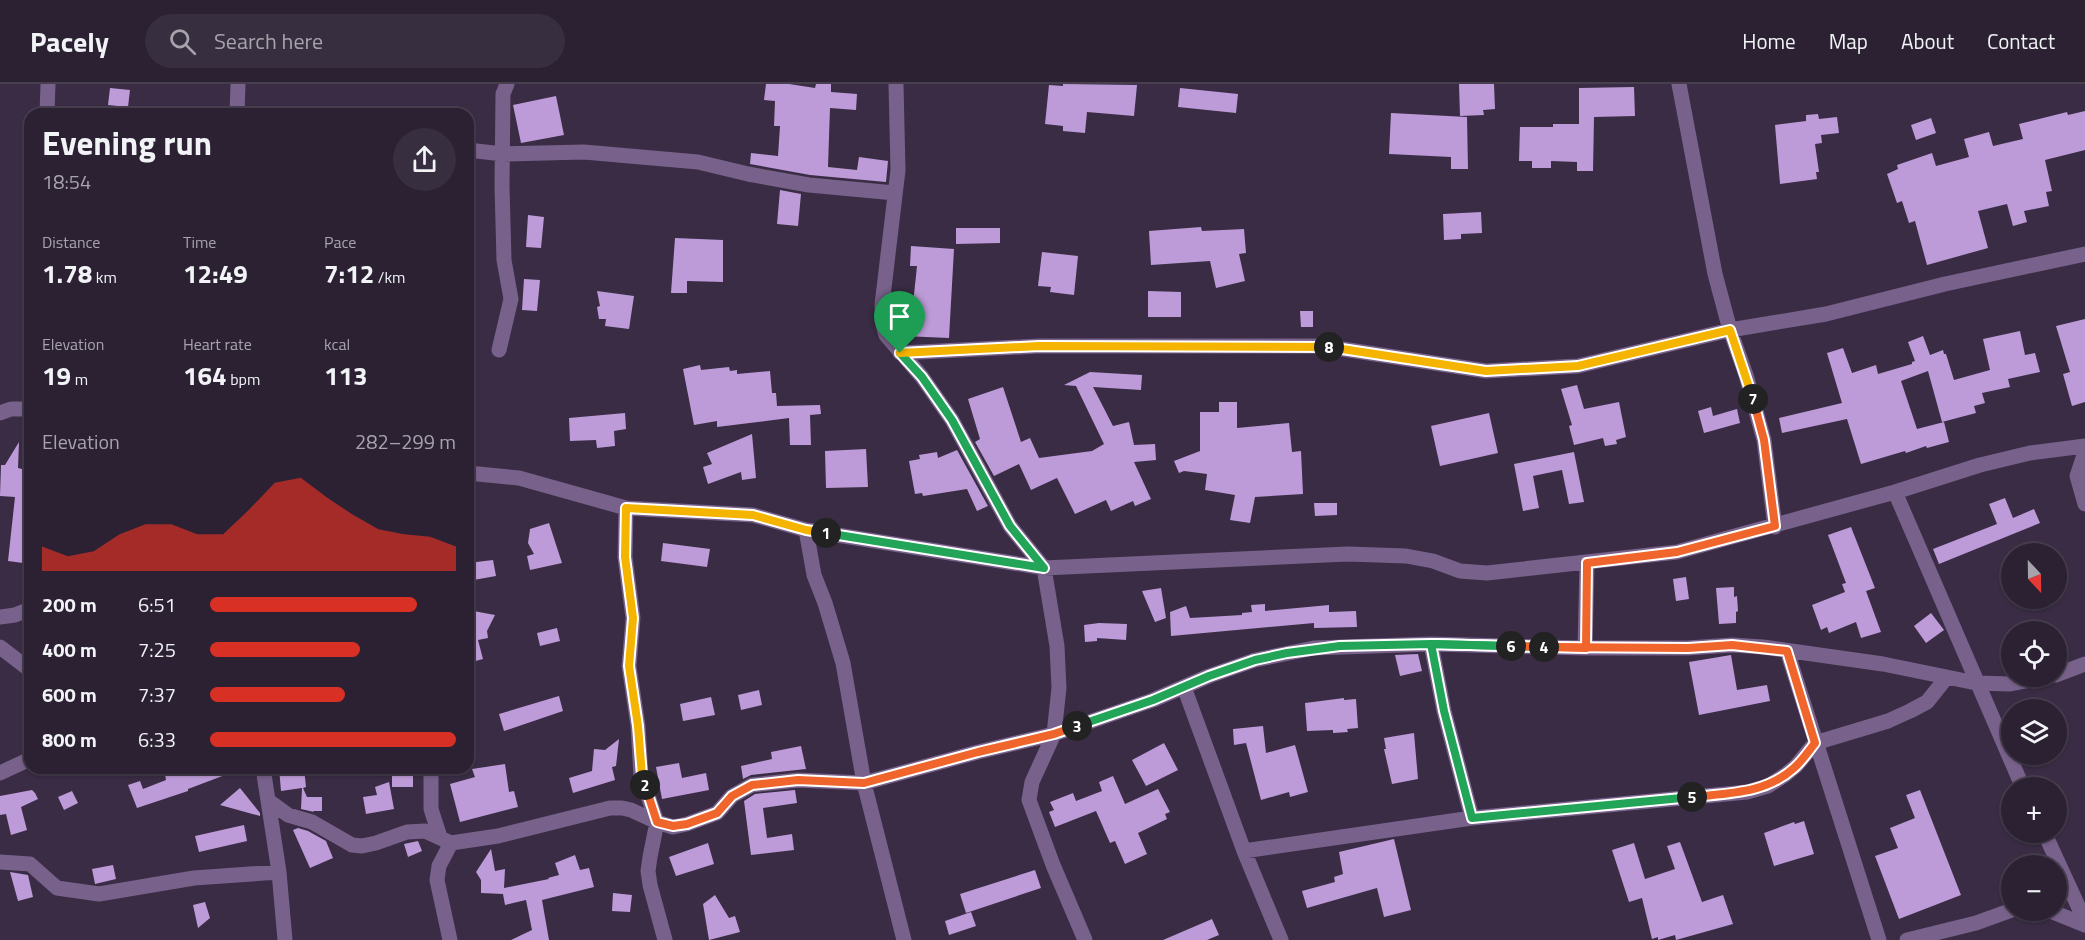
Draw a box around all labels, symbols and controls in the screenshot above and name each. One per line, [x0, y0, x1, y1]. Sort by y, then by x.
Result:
search box [145, 14, 565, 68]
text: Pacely [30, 20, 109, 63]
text: Search here [214, 24, 323, 58]
icon: search [166, 25, 199, 58]
text: Home [1742, 25, 1796, 57]
text: Map [1829, 25, 1868, 57]
text: About [1901, 25, 1954, 57]
text: Contact [1987, 25, 2055, 57]
text: Evening run [42, 118, 212, 168]
button: share [393, 128, 456, 191]
text: 18:54 [42, 166, 91, 197]
text: Distance [42, 230, 100, 254]
text: Time [183, 230, 216, 254]
text: Pace [324, 230, 356, 254]
text: 1.78 [42, 254, 92, 293]
text: 12:49 [183, 254, 248, 293]
text: 7:12 [324, 254, 374, 293]
text: km [92, 265, 117, 289]
text: /km [374, 265, 406, 289]
pin [874, 291, 925, 353]
icon: arrive [883, 300, 916, 333]
text: Elevation [42, 332, 104, 356]
text: Heart rate [183, 332, 252, 356]
text: kcal [324, 332, 350, 356]
pin: 8 [1314, 332, 1344, 362]
text: 8 [1325, 335, 1333, 359]
text: 19 [42, 356, 71, 395]
text: 164 [183, 356, 227, 395]
text: 113 [324, 356, 368, 395]
text: m [71, 367, 88, 391]
text: bpm [227, 367, 260, 391]
pin: 7 [1738, 384, 1768, 414]
text: 7 [1749, 387, 1757, 411]
text: Elevation [42, 426, 120, 457]
text: 282–299 m [355, 426, 456, 457]
pin: 1 [811, 518, 841, 548]
text: 1 [822, 521, 830, 545]
north arrow [2001, 543, 2067, 609]
map controls [2001, 543, 2067, 921]
text: 200 m [42, 589, 97, 620]
text: 6:51 [138, 589, 176, 620]
button: locate [2001, 621, 2067, 687]
pin: 6 [1496, 631, 1526, 661]
pin: 4 [1529, 632, 1559, 662]
text: 400 m [42, 634, 97, 665]
text: 7:25 [138, 634, 176, 665]
text: 6 [1507, 634, 1515, 658]
text: 4 [1540, 635, 1548, 659]
text: 600 m [42, 679, 97, 710]
text: 7:37 [138, 679, 176, 710]
button: layers [2001, 699, 2067, 765]
pin: 3 [1062, 711, 1092, 741]
text: 3 [1073, 714, 1081, 738]
text: 800 m [42, 724, 97, 755]
text: 6:33 [138, 724, 176, 755]
pin: 2 [630, 770, 660, 800]
text: 2 [641, 773, 649, 797]
button: + [2001, 777, 2067, 843]
pin: 5 [1677, 782, 1707, 812]
text: 5 [1688, 785, 1696, 809]
button: − [2001, 855, 2067, 921]

